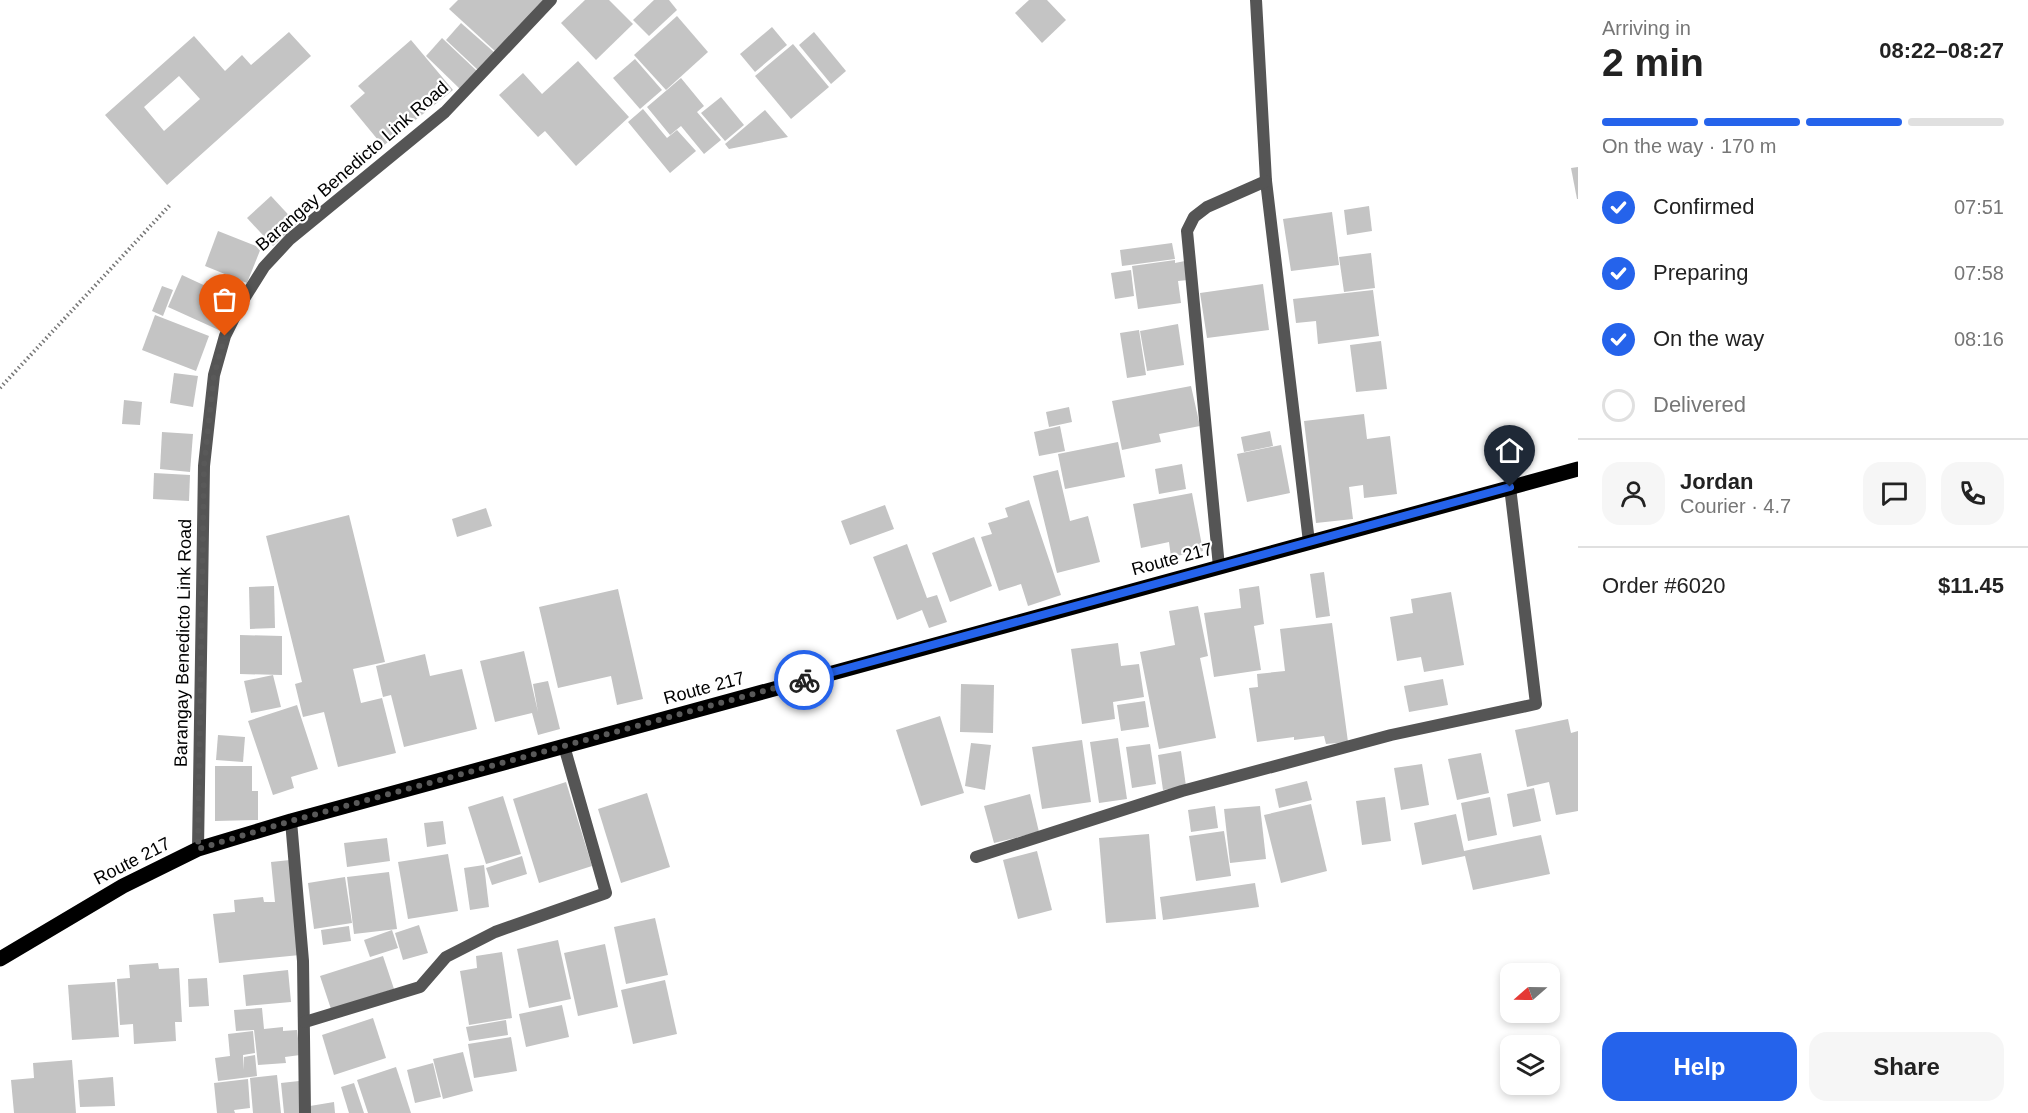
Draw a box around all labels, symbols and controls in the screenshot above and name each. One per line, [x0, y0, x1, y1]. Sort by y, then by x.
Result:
text: Arriving in [1602, 17, 1691, 39]
text: 08:22–08:27 [1879, 38, 2004, 63]
text: 2 min [1602, 41, 1704, 84]
street label: Barangay Benedicto Link Road [252, 77, 452, 255]
text: On the way · 170 m [1602, 135, 1777, 157]
icon: check [1602, 191, 1635, 224]
text: Confirmed [1653, 194, 1754, 219]
text: 07:51 [1954, 196, 2004, 218]
icon: check [1602, 257, 1635, 290]
text: Preparing [1653, 260, 1748, 285]
text: 07:58 [1954, 262, 2004, 284]
pin [199, 274, 250, 336]
icon: bag [208, 283, 241, 316]
icon: check [1602, 323, 1635, 356]
text: On the way [1653, 326, 1764, 351]
text: 08:16 [1954, 328, 2004, 350]
text: Delivered [1653, 392, 1746, 417]
pin [1484, 425, 1535, 487]
icon: home [1493, 434, 1526, 467]
button: person [1602, 462, 1665, 525]
button: chat [1863, 462, 1926, 525]
button: phone [1941, 462, 2004, 525]
text: Jordan [1680, 469, 1753, 494]
text: Courier · 4.7 [1680, 495, 1791, 517]
street label: Barangay Benedicto Link Road [171, 519, 195, 767]
street label: Route 217 [1129, 539, 1215, 579]
text: Order #6020 [1602, 573, 1726, 598]
text: $11.45 [1938, 573, 2004, 598]
courier [774, 650, 834, 710]
icon: bike [788, 664, 821, 697]
street label: Route 217 [661, 668, 747, 708]
street label: Route 217 [90, 833, 174, 889]
north arrow [1500, 963, 1560, 1023]
map controls [1500, 963, 1560, 1095]
button: Help [1602, 1032, 1797, 1101]
button: Share [1809, 1032, 2004, 1101]
button: layers [1500, 1035, 1560, 1095]

